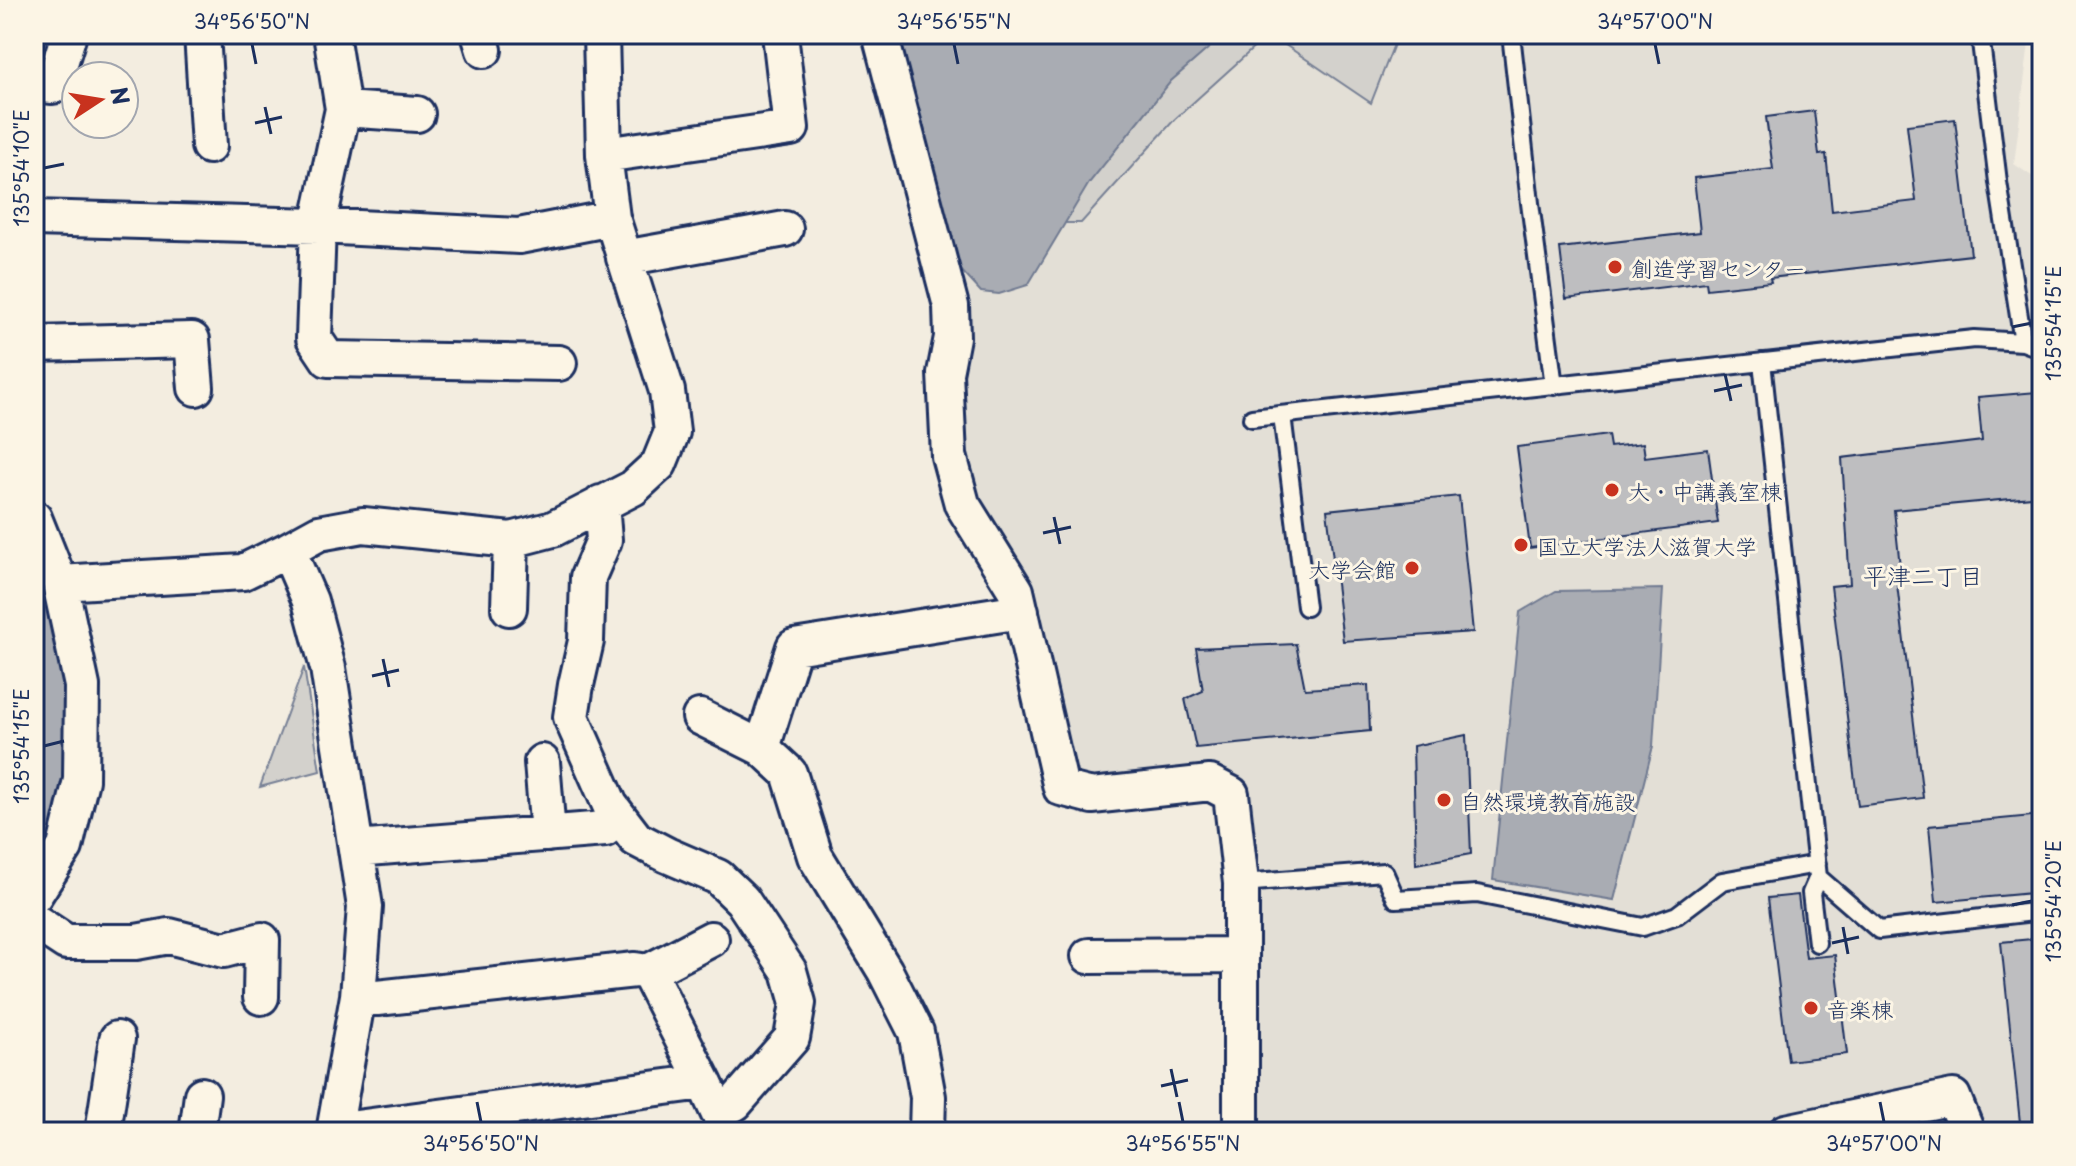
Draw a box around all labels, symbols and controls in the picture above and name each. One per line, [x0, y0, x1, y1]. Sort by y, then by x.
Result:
text: 34°56'50"N [194, 6, 310, 36]
text: 34°56'55"N [897, 6, 1011, 36]
text: 34°57'00"N [1597, 6, 1713, 36]
north arrow [60, 60, 140, 140]
text: N [103, 84, 139, 107]
text: 135°54'10"E [6, 109, 36, 227]
place label: 創造学習センター [1631, 251, 1806, 284]
marker: 創造学習センター [1606, 258, 1624, 276]
text: 135°54'15"E [2038, 265, 2068, 381]
place label: 大・中講義室棟 [1628, 474, 1782, 507]
marker: 大・中講義室棟 [1603, 481, 1621, 499]
place label: 国立大学法人滋賀大学 [1537, 529, 1757, 562]
marker: 国立大学法人滋賀大学 [1512, 536, 1530, 554]
place label: 大学会館 [1308, 552, 1396, 585]
district label: 平津二丁目 [1863, 557, 1983, 593]
marker: 大学会館 [1403, 559, 1421, 577]
text: 135°54'15"E [6, 688, 36, 804]
place label: 自然環境教育施設 [1460, 784, 1636, 817]
marker: 自然環境教育施設 [1435, 791, 1453, 809]
text: 135°54'20"E [2038, 840, 2068, 962]
place label: 音楽棟 [1827, 992, 1893, 1025]
marker: 音楽棟 [1802, 999, 1820, 1017]
text: 34°56'50"N [423, 1128, 539, 1158]
text: 34°56'55"N [1126, 1128, 1240, 1158]
text: 34°57'00"N [1826, 1128, 1942, 1158]

